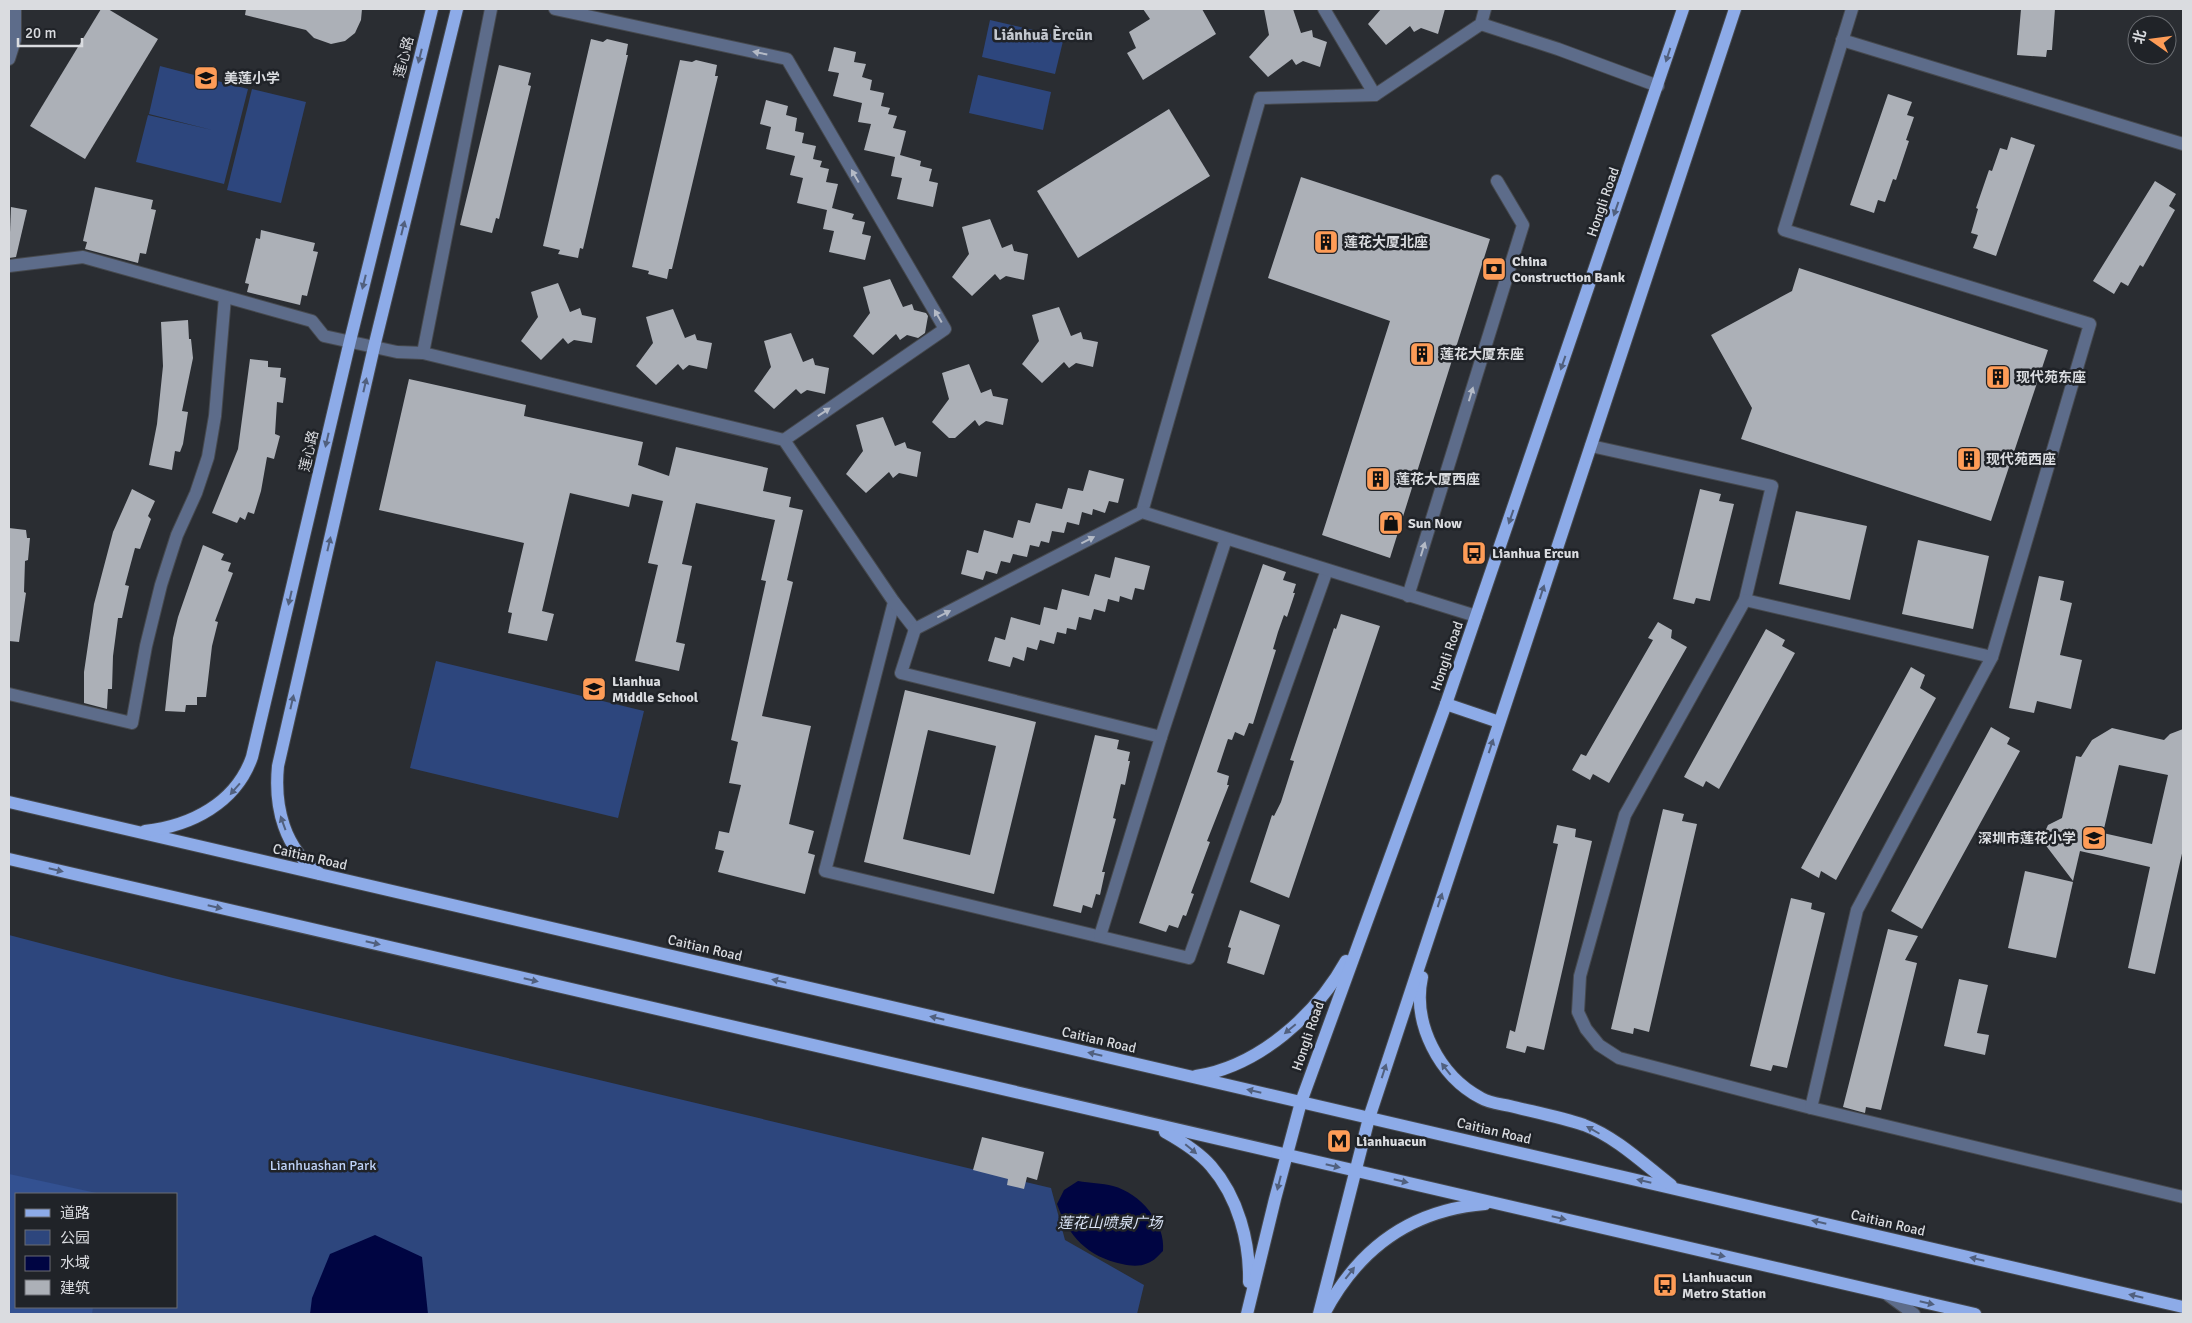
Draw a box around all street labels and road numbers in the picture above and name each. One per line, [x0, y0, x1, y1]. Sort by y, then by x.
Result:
street label: 莲心路 [391, 35, 417, 79]
street label: Hongli Road [1583, 165, 1623, 239]
street label: 莲心路 [296, 429, 322, 473]
street label: Hongli Road [1427, 619, 1467, 693]
street label: Caitian Road [271, 840, 349, 874]
street label: Caitian Road [666, 931, 744, 965]
street label: Hongli Road [1288, 999, 1328, 1073]
street label: Caitian Road [1060, 1023, 1138, 1057]
street label: Caitian Road [1455, 1114, 1533, 1148]
street label: Caitian Road [1849, 1206, 1927, 1240]

